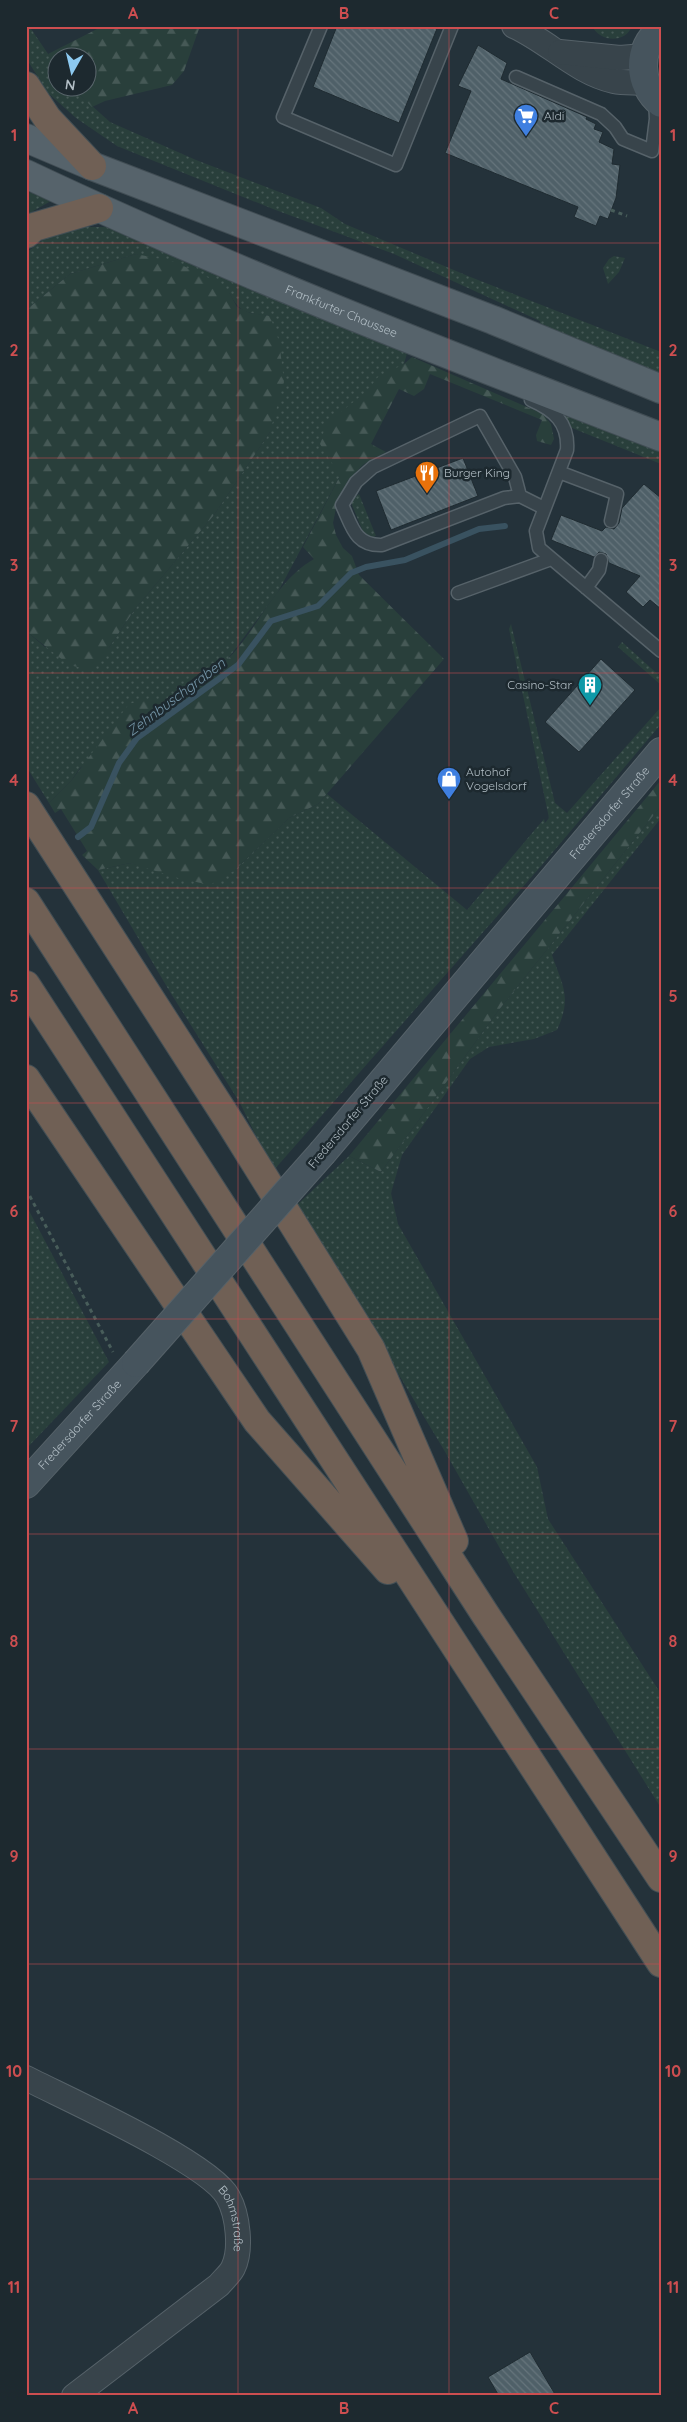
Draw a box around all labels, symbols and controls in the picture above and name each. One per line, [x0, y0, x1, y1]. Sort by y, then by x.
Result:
text: A [128, 3, 139, 23]
text: B [339, 3, 349, 23]
text: C [549, 3, 559, 23]
north arrow [48, 48, 98, 98]
text: N [64, 75, 77, 95]
supermarket icon: Aldi [513, 103, 539, 137]
place label: Aldi [544, 108, 564, 123]
text: 1 [11, 125, 17, 145]
text: 1 [670, 125, 676, 145]
street label: Frankfurter Chaussee [283, 281, 400, 341]
text: 2 [9, 340, 19, 360]
text: 2 [668, 340, 678, 360]
restaurant icon: Burger King [414, 460, 440, 494]
place label: Burger King [444, 465, 510, 480]
text: 3 [10, 555, 18, 575]
text: 3 [669, 555, 677, 575]
water label: Zehnbuschgraben [123, 654, 229, 740]
building icon: Casino-Star [577, 672, 603, 706]
place label: Casino-Star [507, 677, 572, 692]
street label: Fredersdorfer Straße [566, 763, 653, 862]
place label: Autohof Vogelsdorf [466, 764, 528, 793]
shop icon: Autohof Vogelsdorf [436, 766, 462, 800]
text: 4 [9, 770, 19, 790]
text: 4 [668, 770, 678, 790]
text: 5 [9, 986, 19, 1006]
text: 5 [668, 986, 678, 1006]
street label: Fredersdorfer Straße [304, 1072, 391, 1171]
text: 6 [10, 1201, 19, 1221]
text: 6 [669, 1201, 678, 1221]
street label: Fredersdorfer Straße [35, 1376, 124, 1473]
text: 7 [10, 1416, 19, 1436]
text: 7 [669, 1416, 678, 1436]
text: 8 [10, 1631, 19, 1651]
text: 8 [669, 1631, 678, 1651]
text: 9 [9, 1846, 19, 1866]
text: 9 [668, 1846, 678, 1866]
text: 10 [6, 2061, 22, 2081]
text: 10 [665, 2061, 681, 2081]
street label: Bohmstraße [215, 2182, 246, 2253]
text: 11 [8, 2277, 20, 2297]
text: 11 [667, 2277, 679, 2297]
text: A [128, 2398, 139, 2418]
text: B [339, 2398, 349, 2418]
text: C [549, 2398, 559, 2418]

